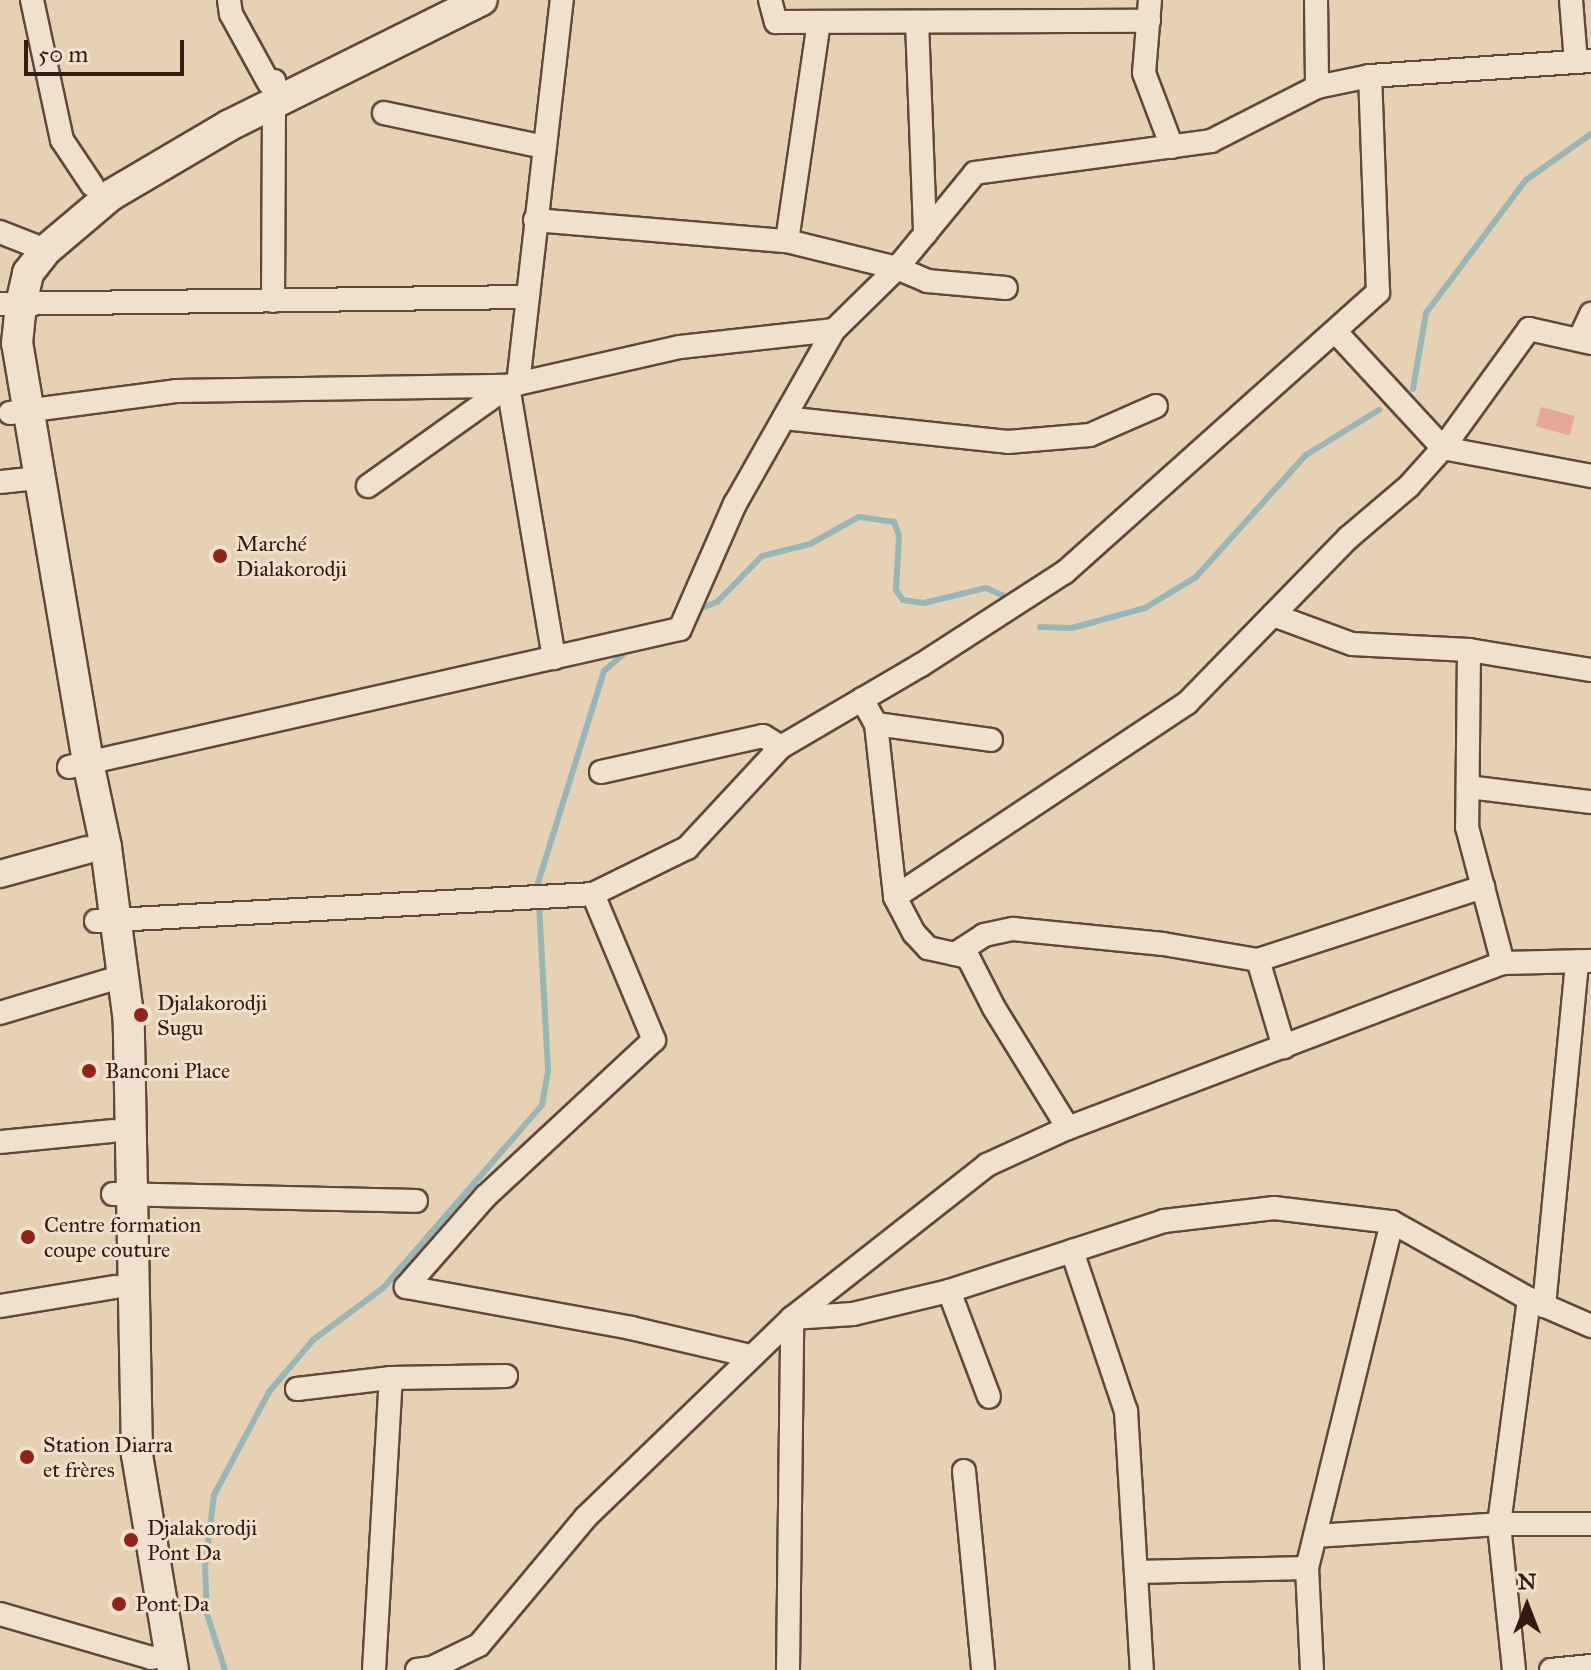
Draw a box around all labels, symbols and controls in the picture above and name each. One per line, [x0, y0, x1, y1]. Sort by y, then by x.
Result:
scale bar [28, 24, 188, 74]
text: 50 m [38, 39, 88, 69]
place label: Marché Dialakorodji [236, 530, 347, 582]
marker: Marché Dialakorodji [211, 547, 229, 565]
place label: Djalakorodji Sugu [157, 989, 267, 1040]
marker: Djalakorodji Sugu [132, 1006, 150, 1024]
place label: Banconi Place [105, 1058, 230, 1084]
marker: Banconi Place [80, 1062, 98, 1080]
place label: Centre formation coupe couture [44, 1211, 201, 1262]
marker: Centre formation coupe couture [19, 1228, 37, 1246]
place label: Station Diarra et frères [43, 1431, 173, 1482]
marker: Station Diarra et frères [18, 1448, 36, 1466]
place label: Djalakorodji Pont Da [147, 1514, 257, 1566]
marker: Djalakorodji Pont Da [122, 1531, 140, 1549]
north arrow [1487, 1566, 1567, 1646]
text: N [1518, 1568, 1536, 1595]
place label: Pont Da [135, 1591, 209, 1617]
marker: Pont Da [110, 1595, 128, 1613]

